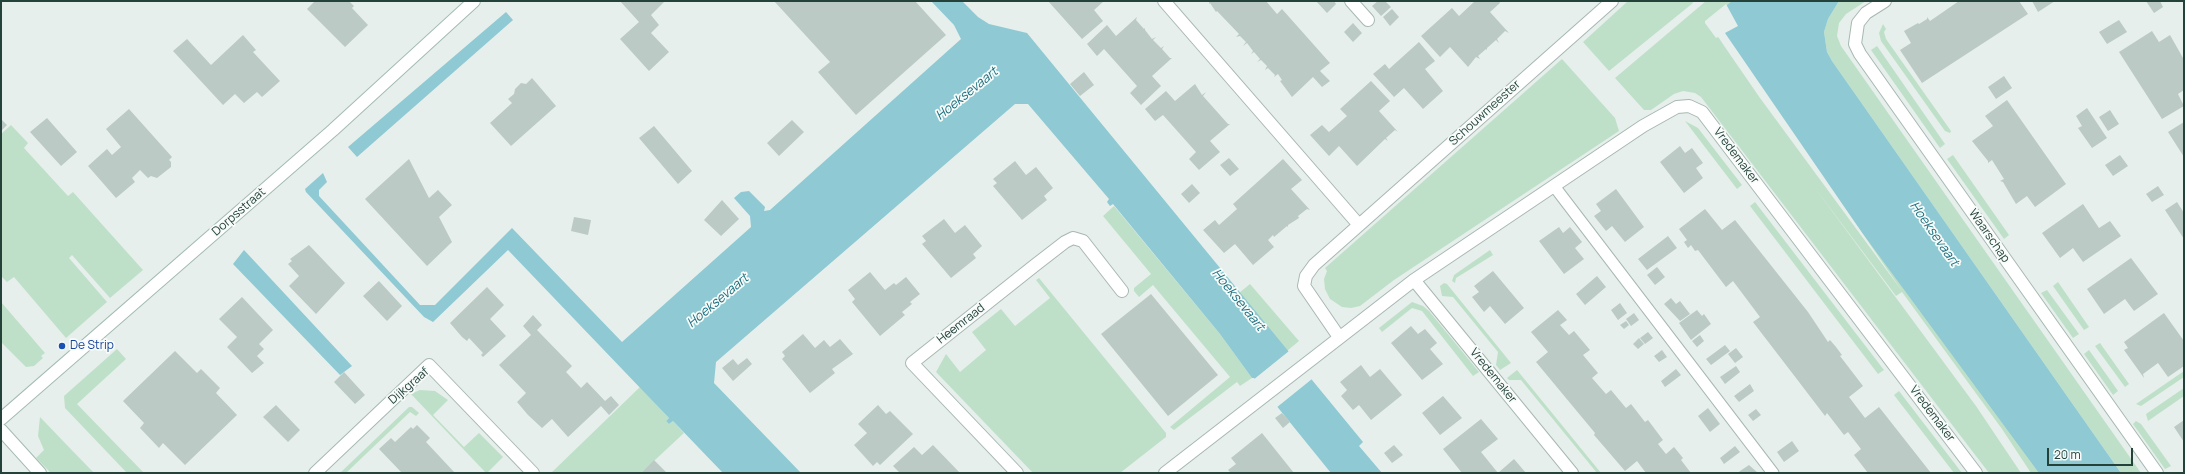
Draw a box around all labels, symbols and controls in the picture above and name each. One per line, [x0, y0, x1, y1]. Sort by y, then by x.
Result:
water label: Hoeksevaart [933, 64, 1001, 124]
street label: Schouwmeester [1446, 77, 1524, 149]
street label: Vredemaker [1710, 125, 1762, 187]
street label: Dorpsstraat [209, 185, 269, 239]
water label: Hoeksevaart [1906, 199, 1962, 269]
street label: Waarschap [1965, 206, 2013, 266]
water label: Hoeksevaart [1208, 266, 1268, 334]
water label: Hoeksevaart [684, 271, 752, 331]
street label: Heemraad [934, 301, 988, 347]
place label: De Strip [70, 339, 114, 353]
marker: De Strip [57, 341, 67, 351]
street label: Vredemaker [1467, 346, 1519, 406]
street label: Dijkgraaf [386, 365, 432, 407]
street label: Vredemaker [1906, 383, 1958, 445]
scale bar [2049, 440, 2135, 466]
text: 20 m [2054, 446, 2081, 463]

